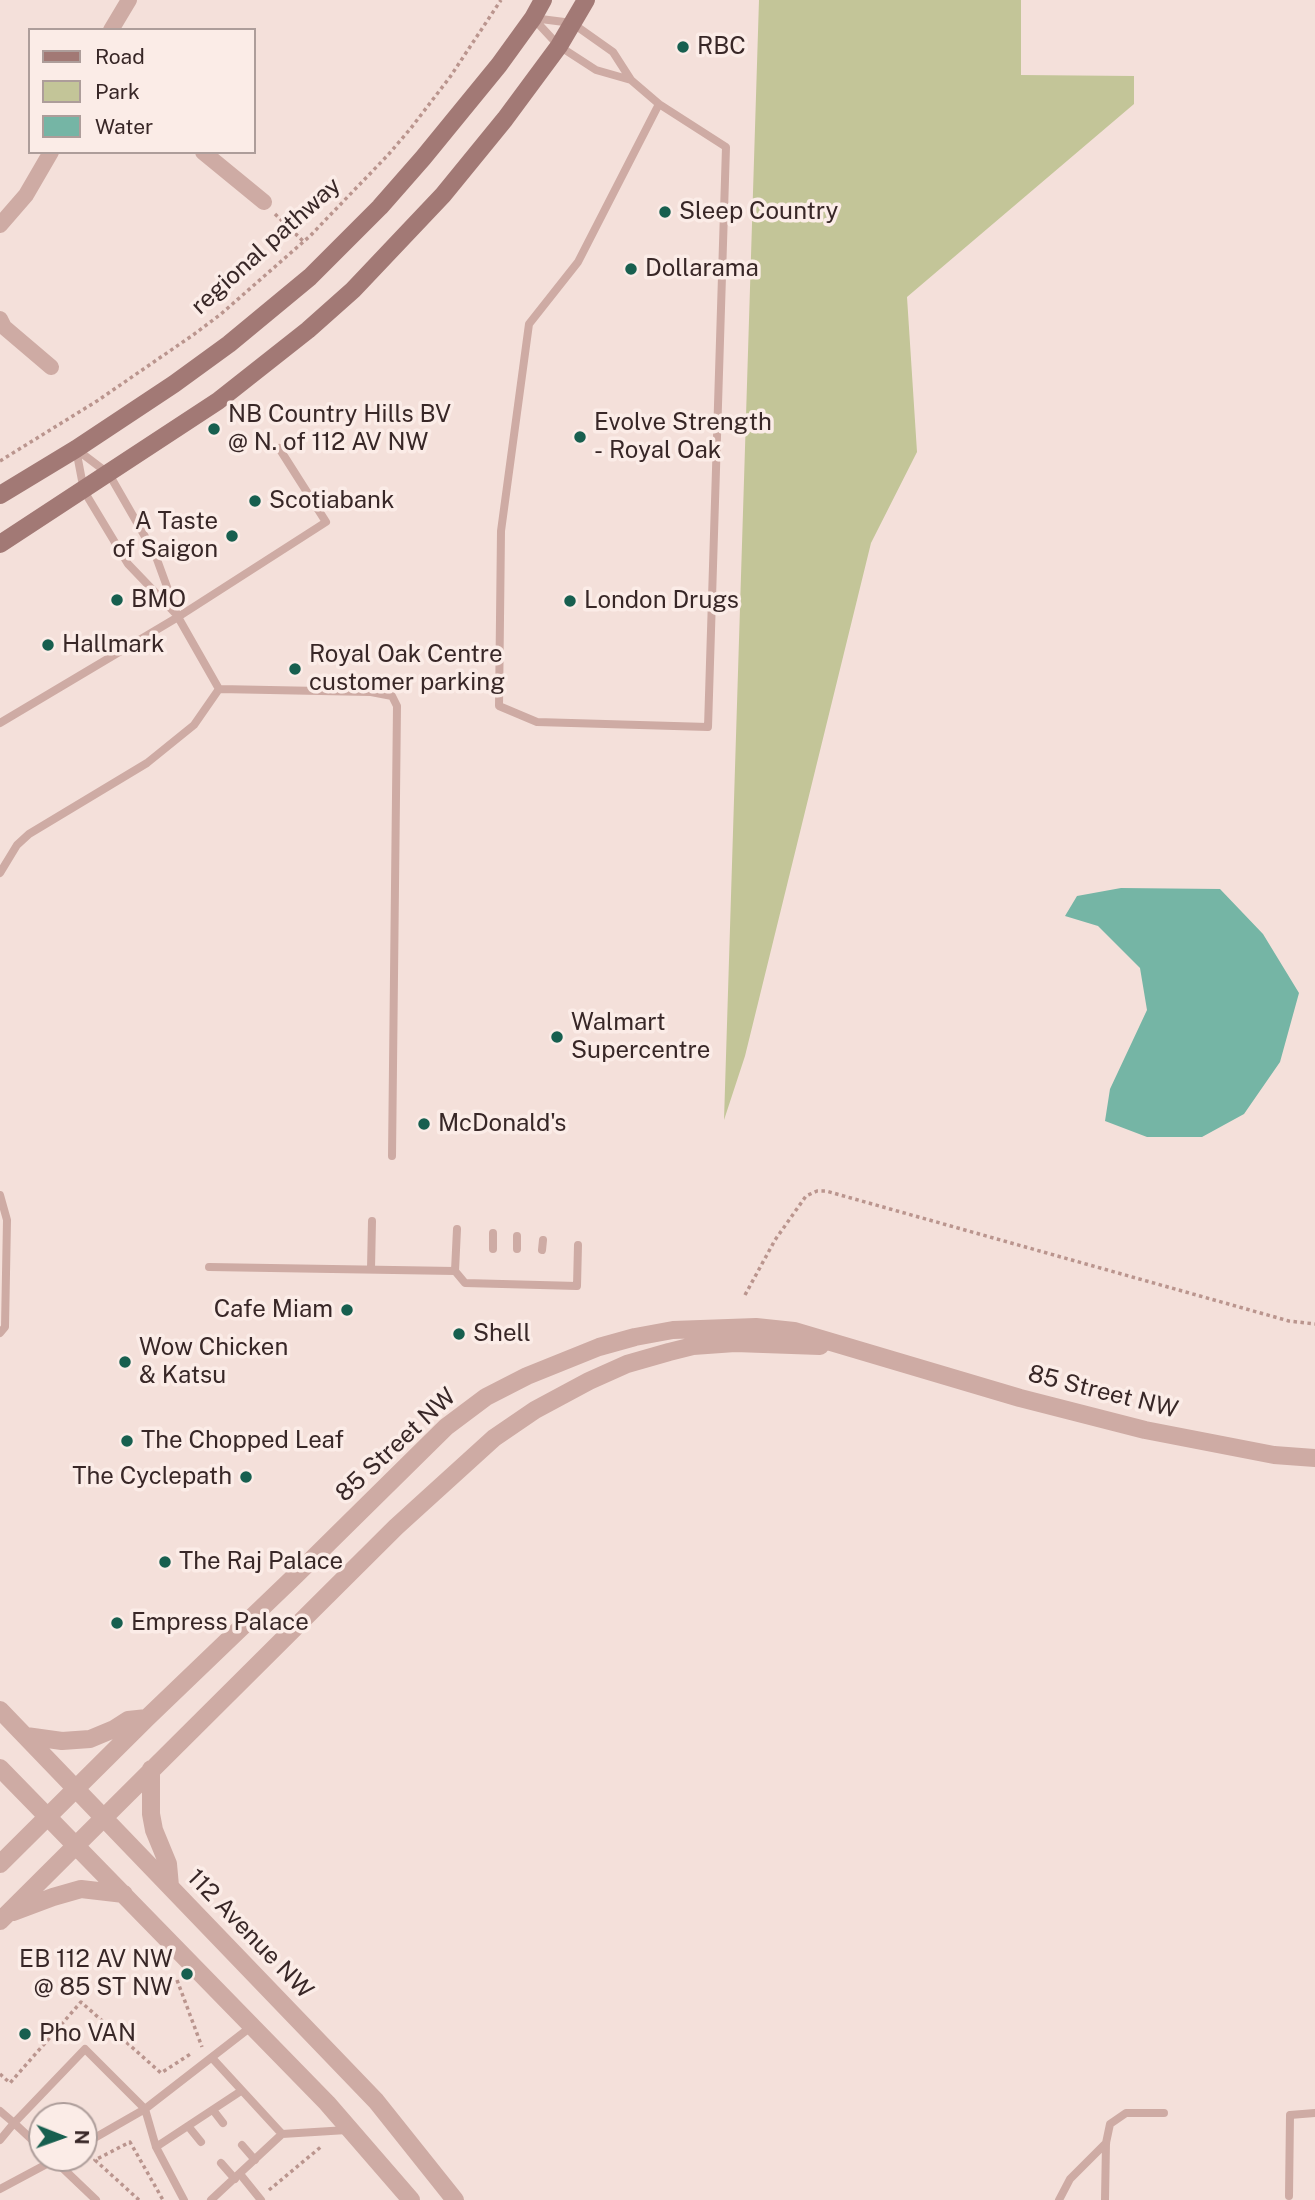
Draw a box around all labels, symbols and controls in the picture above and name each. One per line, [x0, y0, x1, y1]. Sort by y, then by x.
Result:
legend [28, 28, 256, 154]
place label: RBC [697, 33, 746, 61]
marker: RBC [675, 39, 691, 55]
text: Road [95, 44, 145, 69]
text: Park [95, 79, 140, 104]
text: Water [95, 114, 153, 139]
street label: regional pathway [185, 171, 347, 321]
place label: Sleep Country [679, 198, 838, 226]
marker: Sleep Country [657, 204, 673, 220]
place label: Dollarama [645, 255, 759, 283]
marker: Dollarama [623, 261, 639, 277]
place label: NB Country Hills BV @ N. of 112 AV NW [228, 401, 451, 457]
place label: Evolve Strength - Royal Oak [594, 409, 772, 465]
marker: NB Country Hills BV @ N. of 112 AV NW [206, 421, 222, 437]
marker: Evolve Strength - Royal Oak [572, 429, 588, 445]
place label: Scotiabank [269, 487, 394, 515]
marker: Scotiabank [247, 493, 263, 509]
place label: A Taste of Saigon [112, 508, 218, 564]
marker: A Taste of Saigon [224, 528, 240, 544]
place label: BMO [131, 586, 186, 614]
place label: London Drugs [584, 587, 739, 615]
marker: BMO [109, 592, 125, 608]
marker: London Drugs [562, 593, 578, 609]
place label: Hallmark [62, 631, 164, 659]
marker: Hallmark [40, 637, 56, 653]
place label: Royal Oak Centre customer parking [309, 641, 505, 697]
marker: Royal Oak Centre customer parking [287, 661, 303, 677]
place label: Walmart Supercentre [571, 1009, 710, 1065]
marker: Walmart Supercentre [549, 1029, 565, 1045]
place label: McDonald's [438, 1110, 566, 1138]
marker: McDonald's [416, 1116, 432, 1132]
place label: Cafe Miam [214, 1296, 333, 1324]
marker: Cafe Miam [339, 1302, 355, 1318]
place label: Shell [473, 1320, 531, 1348]
marker: Shell [451, 1326, 467, 1342]
place label: Wow Chicken & Katsu [139, 1334, 288, 1390]
marker: Wow Chicken & Katsu [117, 1354, 133, 1370]
street label: 85 Street NW [1025, 1359, 1181, 1425]
street label: 85 Street NW [330, 1382, 462, 1508]
place label: The Chopped Leaf [141, 1427, 344, 1455]
marker: The Chopped Leaf [119, 1433, 135, 1449]
place label: The Cyclepath [72, 1463, 232, 1491]
marker: The Cyclepath [238, 1469, 254, 1485]
place label: The Raj Palace [179, 1548, 343, 1576]
marker: The Raj Palace [157, 1554, 173, 1570]
place label: Empress Palace [131, 1609, 309, 1637]
marker: Empress Palace [109, 1615, 125, 1631]
street label: 112 Avenue NW [181, 1863, 319, 2005]
place label: EB 112 AV NW @ 85 ST NW [19, 1946, 173, 2002]
marker: EB 112 AV NW @ 85 ST NW [179, 1966, 195, 1982]
place label: Pho VAN [39, 2020, 136, 2048]
marker: Pho VAN [17, 2026, 33, 2042]
north arrow [28, 2102, 98, 2172]
text: N [71, 2130, 93, 2145]

